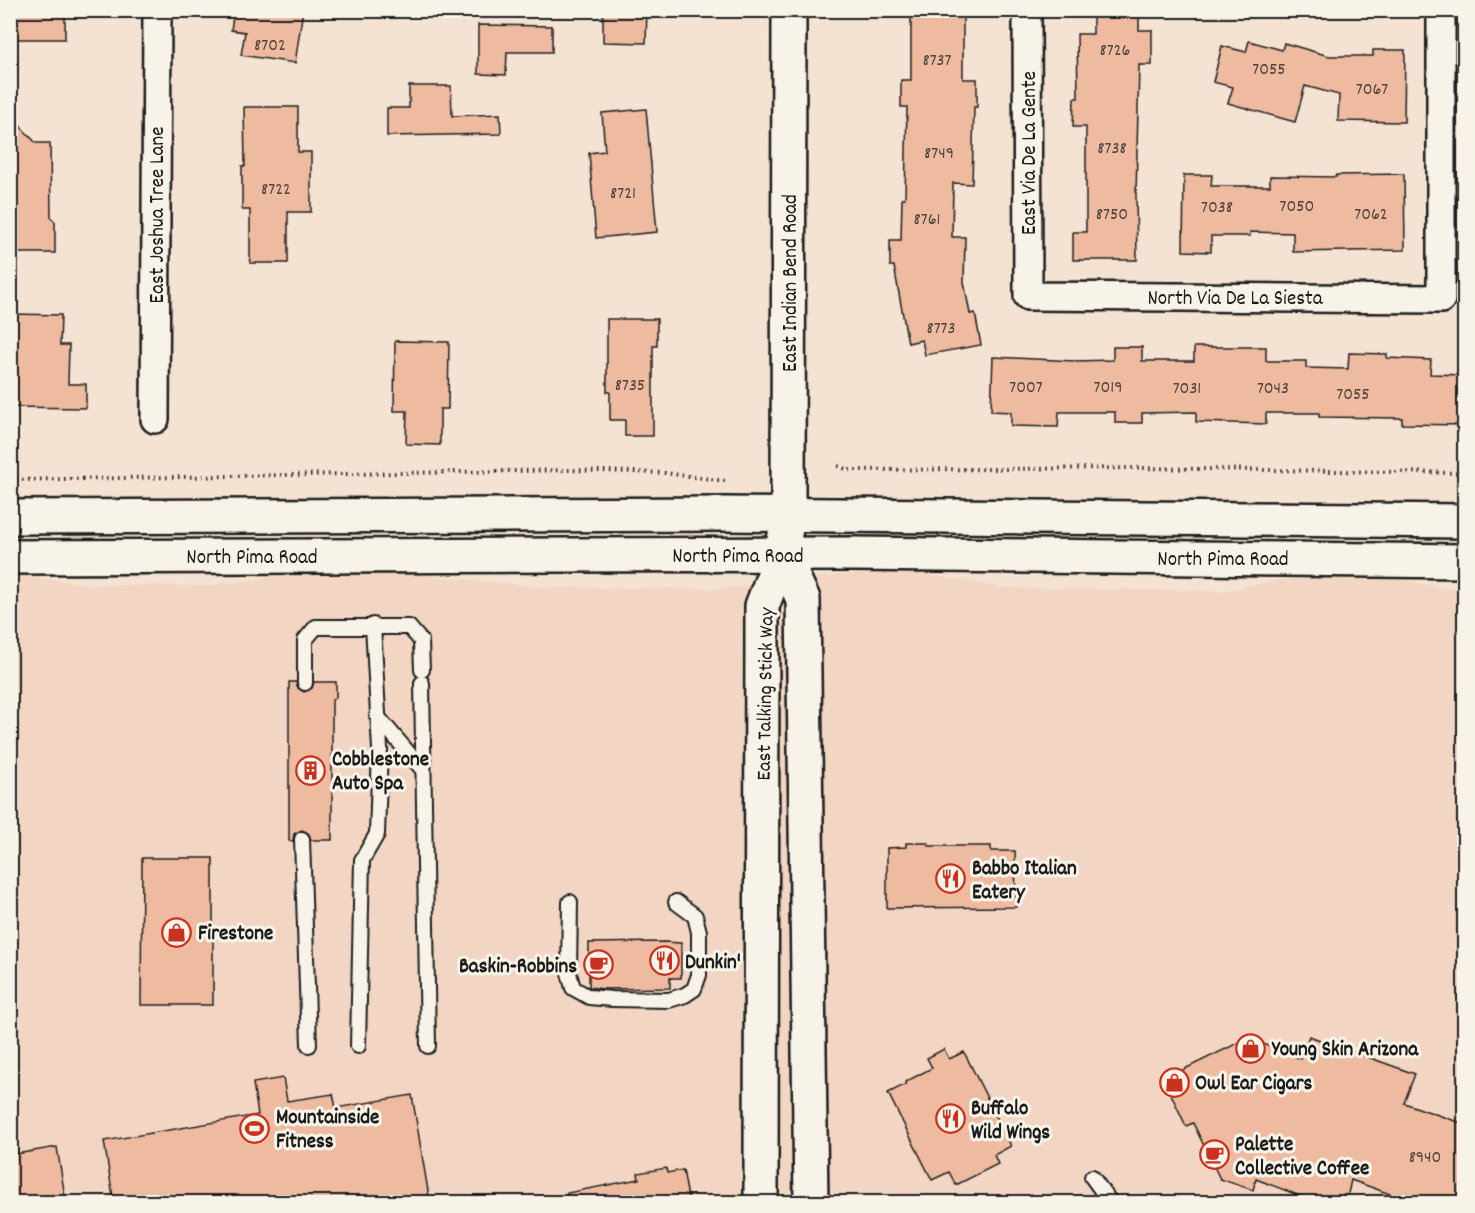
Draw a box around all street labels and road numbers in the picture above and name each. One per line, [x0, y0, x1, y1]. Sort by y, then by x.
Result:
street label: East Via De La Gente [1016, 71, 1046, 235]
street label: East Joshua Tree Lane [144, 127, 174, 303]
street label: East Indian Bend Road [777, 194, 807, 372]
street label: North Via De La Siesta [1147, 285, 1324, 315]
street label: North Pima Road [672, 543, 804, 573]
street label: North Pima Road [186, 544, 318, 574]
street label: North Pima Road [1157, 546, 1289, 576]
street label: East Talking Stick Way [750, 607, 784, 781]

